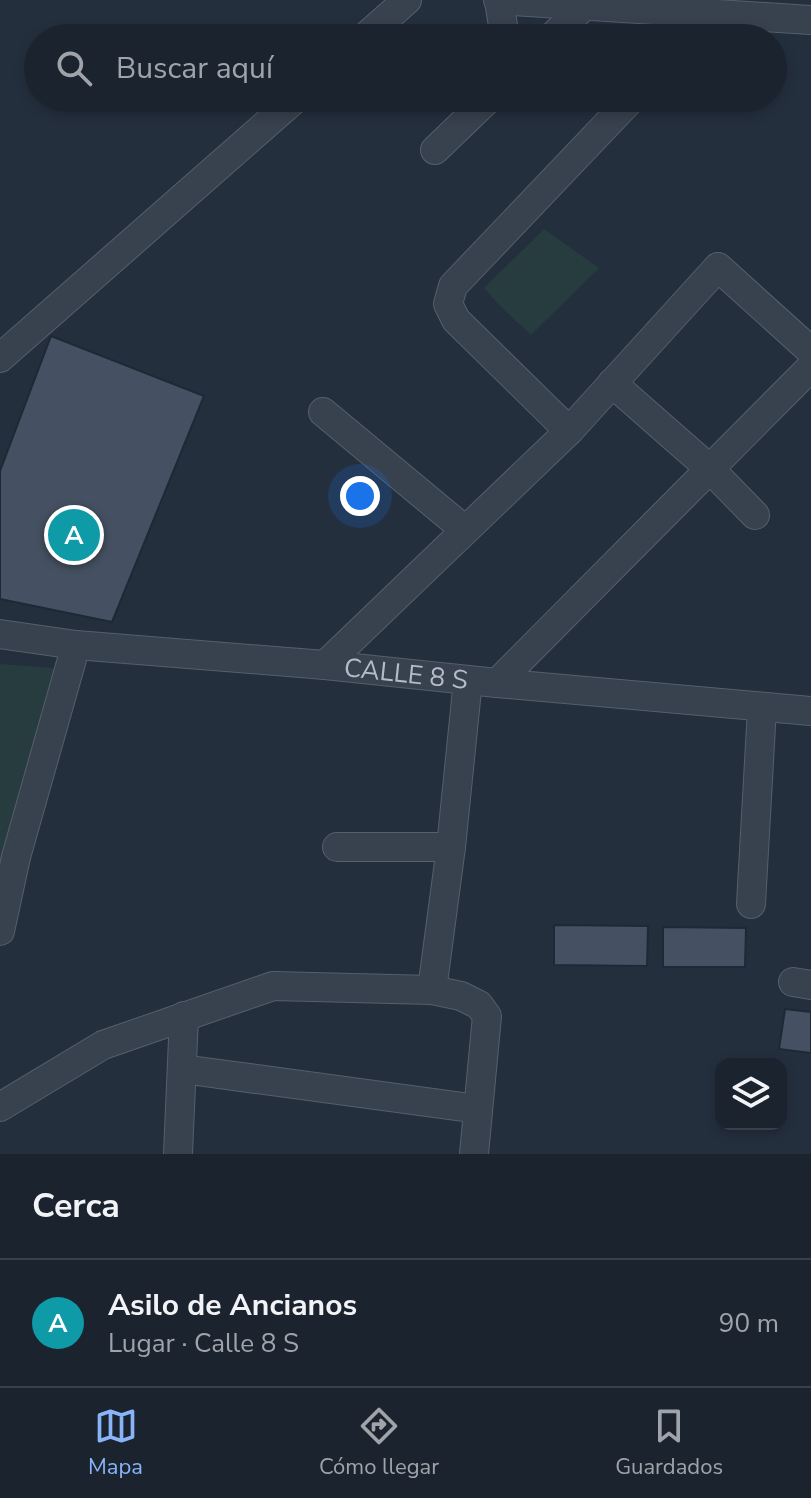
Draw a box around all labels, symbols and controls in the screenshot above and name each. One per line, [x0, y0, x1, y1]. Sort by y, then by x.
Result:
search box [24, 24, 787, 112]
icon: search [52, 46, 96, 90]
text: Buscar aquí [116, 48, 273, 89]
your location [340, 476, 380, 516]
pin: A [48, 505, 100, 565]
street label: CALLE 8 S [342, 650, 470, 698]
map controls [715, 1058, 787, 1130]
button: layers [715, 1058, 787, 1130]
text: Cerca [32, 1183, 120, 1229]
text: Asilo de Ancianos [108, 1285, 357, 1326]
text: A [48, 1306, 68, 1341]
text: 90 m [719, 1306, 779, 1341]
text: Lugar · Calle 8 S [108, 1326, 299, 1361]
tab: Mapa [88, 1404, 143, 1482]
tab: Cómo llegar [319, 1404, 439, 1482]
tab: Guardados [615, 1404, 723, 1482]

